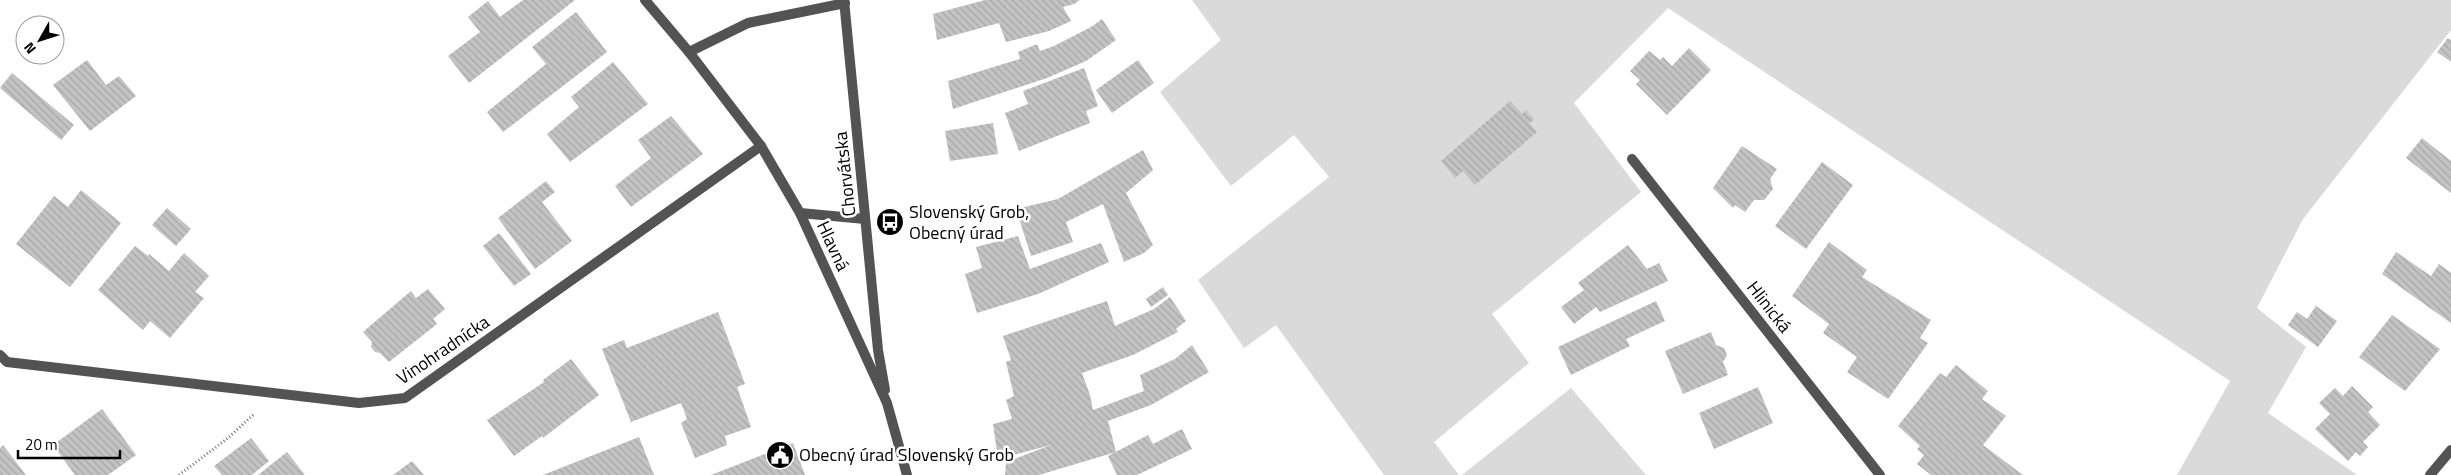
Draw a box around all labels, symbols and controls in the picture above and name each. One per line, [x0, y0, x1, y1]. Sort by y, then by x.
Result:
north arrow [15, 15, 65, 65]
text: N [18, 38, 41, 59]
street label: Chorvátska [827, 130, 862, 218]
place label: Slovenský Grob, Obecný úrad [909, 198, 1029, 246]
bus stop icon: Slovenský Grob, Obecný úrad [875, 207, 905, 237]
street label: Hlavná [810, 216, 857, 275]
street label: Hlinická [1741, 275, 1798, 338]
street label: Vinohradnícka [391, 308, 495, 391]
scale bar [18, 428, 120, 460]
text: 20 m [25, 433, 58, 456]
public building icon: Obecný úrad Slovenský Grob [765, 440, 795, 470]
place label: Obecný úrad Slovenský Grob [799, 441, 1014, 468]

